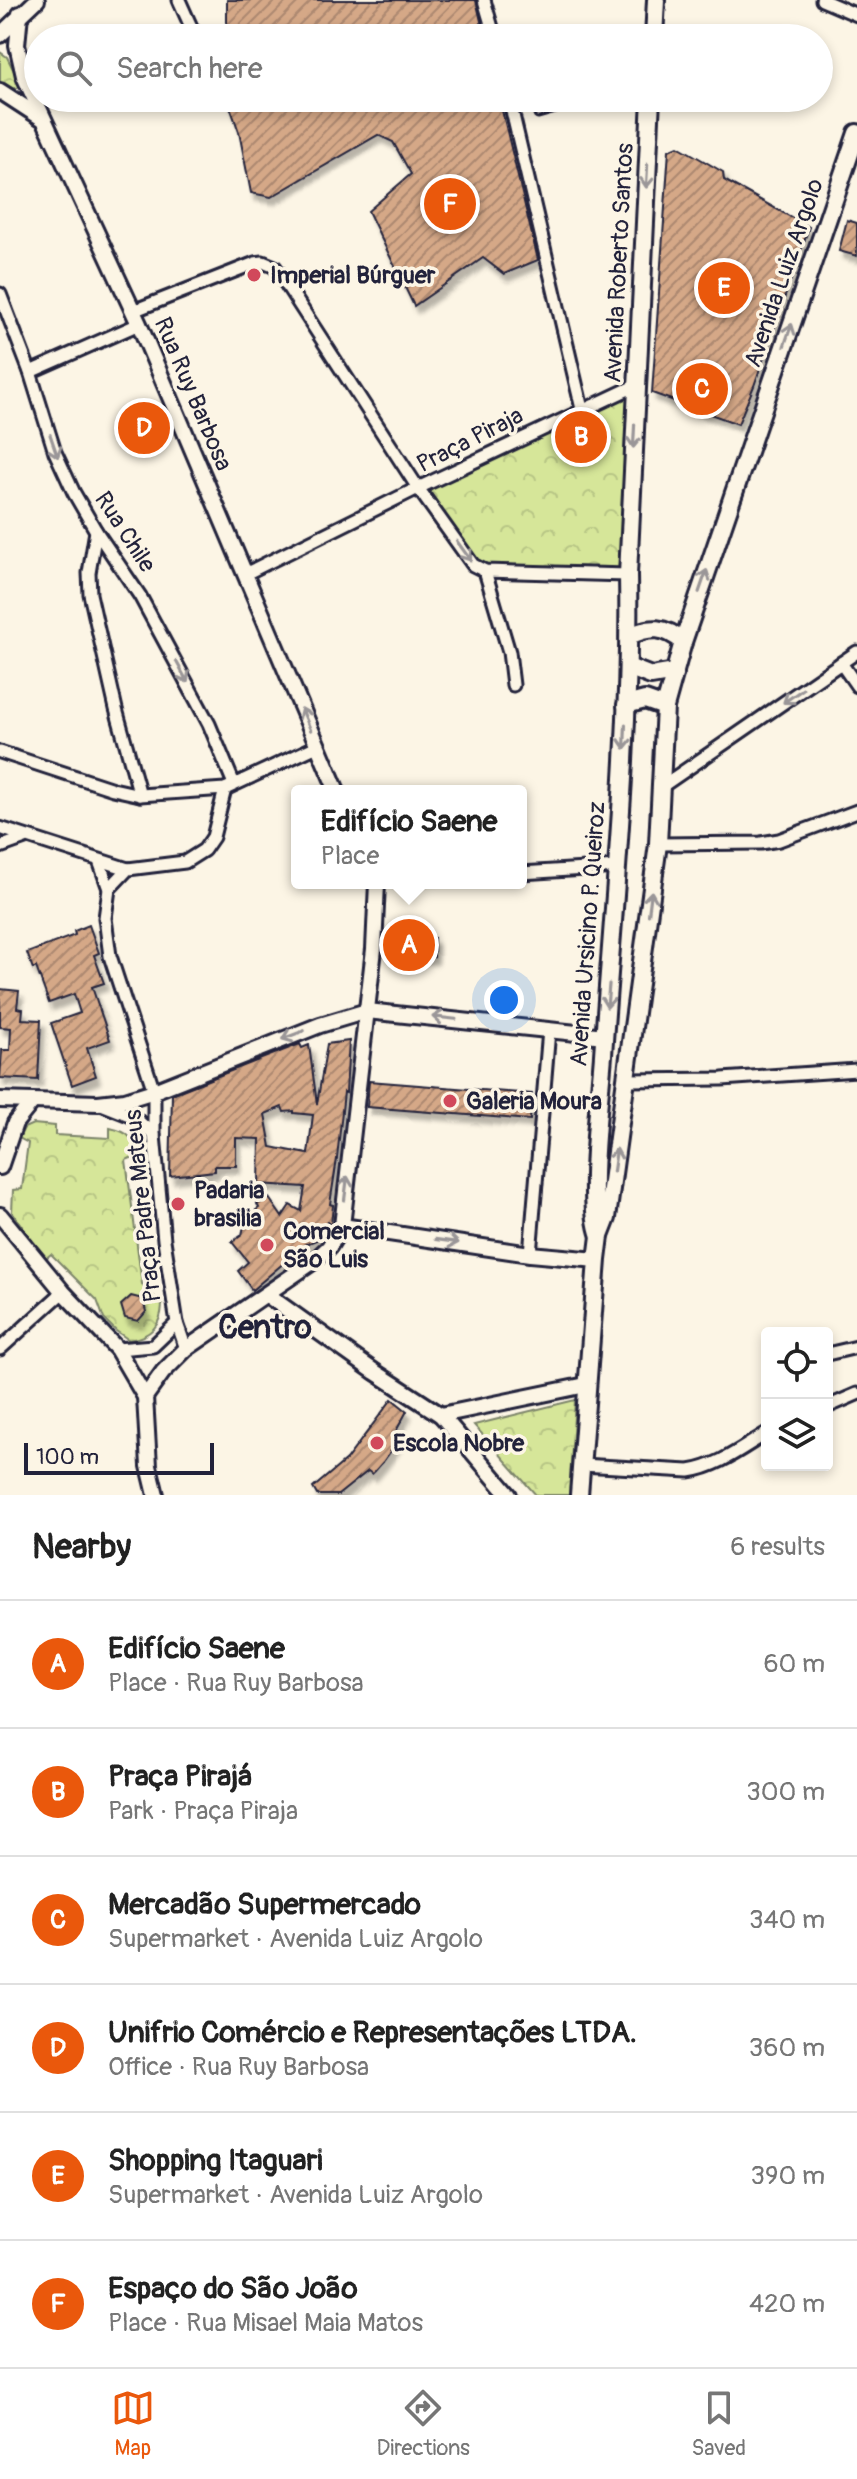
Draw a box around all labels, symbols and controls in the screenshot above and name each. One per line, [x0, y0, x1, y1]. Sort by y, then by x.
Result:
search box [24, 24, 833, 112]
icon: search [52, 46, 96, 90]
text: Search here [116, 50, 263, 87]
street label: Avenida Roberto Santos [598, 142, 640, 384]
one-way arrow [639, 162, 654, 189]
pin: F [424, 174, 476, 234]
street label: Avenida Luiz Argolo [738, 175, 830, 371]
pin: E [698, 258, 750, 318]
place label: Imperial Búrguer [270, 261, 436, 290]
marker: Imperial Búrguer [245, 266, 263, 284]
street label: Rua Ruy Barbosa [148, 313, 238, 475]
one-way arrow [781, 323, 796, 348]
pin: C [676, 359, 728, 419]
pin: D [118, 398, 170, 458]
street label: Praça Piraja [412, 401, 528, 479]
pin: B [555, 407, 607, 467]
one-way arrow [627, 422, 642, 449]
one-way arrow [48, 434, 62, 458]
street label: Rua Chile [88, 486, 162, 578]
one-way arrow [455, 540, 472, 562]
one-way arrow [697, 569, 712, 594]
one-way arrow [174, 660, 190, 683]
one-way arrow [782, 688, 804, 704]
one-way arrow [297, 708, 312, 732]
one-way arrow [618, 723, 633, 750]
popup [291, 785, 527, 889]
street label: Avenida Ursicino P. Queiroz [564, 801, 612, 1067]
text: Edifício Saene [321, 803, 497, 840]
text: Place [321, 840, 379, 872]
one-way arrow [643, 891, 658, 916]
pin: A [383, 915, 435, 975]
your location [484, 980, 524, 1020]
one-way arrow [600, 982, 615, 1009]
one-way arrow [431, 1011, 457, 1026]
one-way arrow [281, 1029, 306, 1043]
place label: Galeria Moura [466, 1087, 602, 1116]
marker: Galeria Moura [441, 1092, 459, 1110]
street label: Praça Padre Mateus [118, 1108, 168, 1304]
one-way arrow [608, 1148, 623, 1174]
one-way arrow [339, 1175, 354, 1202]
place label: Padaria brasilia [194, 1176, 264, 1233]
marker: Padaria brasilia [169, 1195, 187, 1213]
place label: Comercial São Luis [283, 1217, 385, 1274]
one-way arrow [433, 1234, 459, 1249]
marker: Comercial São Luis [258, 1236, 276, 1254]
district label: Centro [218, 1308, 312, 1348]
map controls [761, 1327, 833, 1471]
button: locate [761, 1327, 833, 1399]
button: layers [761, 1399, 833, 1471]
place label: Escola Nobre [393, 1429, 525, 1458]
marker: Escola Nobre [368, 1434, 386, 1452]
scale bar [24, 1439, 214, 1475]
text: 100 m [36, 1443, 99, 1471]
text: Nearby [32, 1526, 131, 1569]
text: 6 results [730, 1531, 825, 1563]
text: Edifício Saene [108, 1630, 285, 1667]
text: A [50, 1648, 66, 1680]
text: 60 m [763, 1648, 825, 1680]
text: Place · Rua Ruy Barbosa [108, 1667, 364, 1699]
text: Praça Pirajá [108, 1758, 252, 1795]
text: B [51, 1776, 65, 1808]
text: 300 m [746, 1776, 825, 1808]
text: Park · Praça Piraja [108, 1795, 298, 1827]
text: Mercadão Supermercado [108, 1886, 421, 1923]
text: C [50, 1904, 66, 1936]
text: 340 m [749, 1904, 825, 1936]
text: Supermarket · Avenida Luiz Argolo [108, 1923, 483, 1955]
text: Unifrio Comércio e Representações LTDA. [108, 2014, 637, 2051]
text: D [50, 2032, 66, 2064]
text: 360 m [749, 2032, 825, 2064]
text: Office · Rua Ruy Barbosa [108, 2051, 369, 2083]
text: Shopping Itaguari [108, 2142, 323, 2179]
text: E [51, 2160, 65, 2192]
text: 390 m [751, 2160, 825, 2192]
text: Supermarket · Avenida Luiz Argolo [108, 2179, 483, 2211]
text: Espaço do São João [108, 2270, 358, 2307]
text: F [50, 2288, 66, 2320]
text: 420 m [749, 2288, 825, 2320]
text: Place · Rua Misael Maia Matos [108, 2307, 423, 2339]
tab: Map [111, 2386, 155, 2462]
tab: Directions [377, 2386, 470, 2462]
tab: Saved [692, 2386, 746, 2462]

